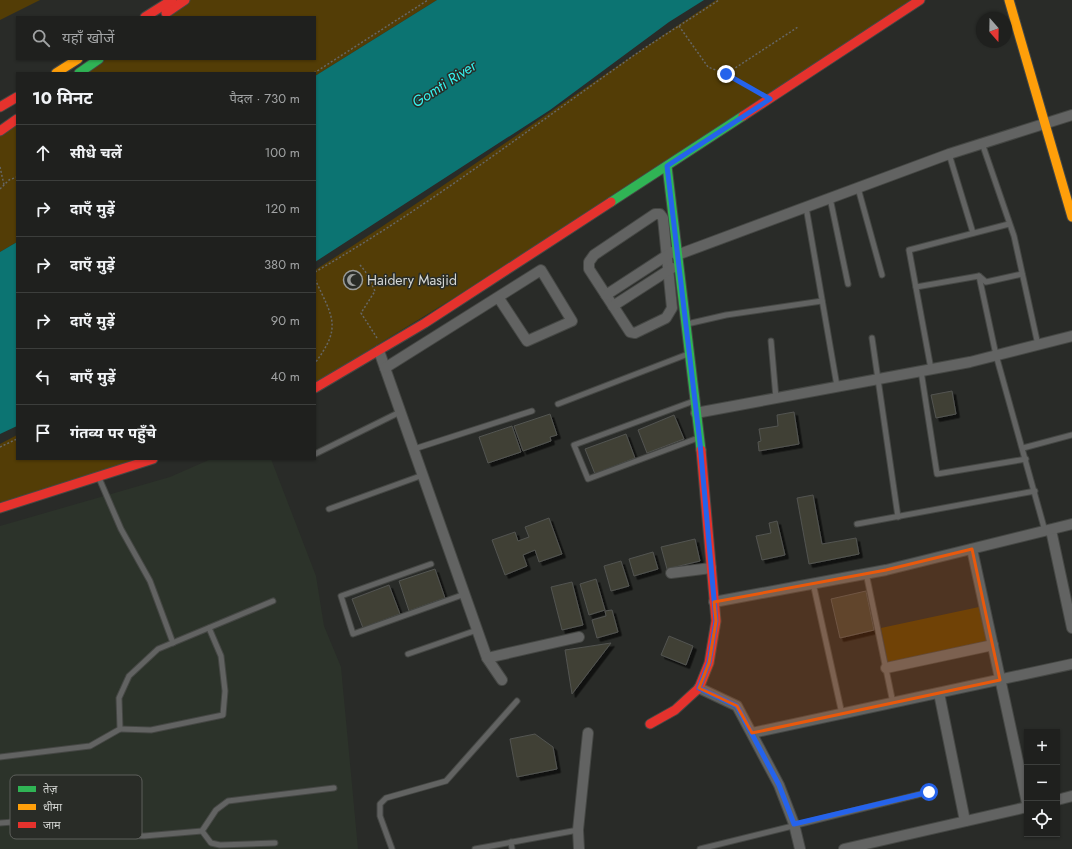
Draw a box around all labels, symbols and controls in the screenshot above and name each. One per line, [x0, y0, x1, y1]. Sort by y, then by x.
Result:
north arrow [976, 12, 1012, 48]
search box [16, 16, 316, 60]
icon: search [30, 27, 52, 49]
text: यहाँ खोजें [62, 27, 114, 49]
water label: Gomti River [407, 54, 481, 113]
route end [717, 65, 735, 83]
text: 10 मिनट [32, 86, 93, 110]
text: पैदल · 730 m [229, 89, 300, 108]
icon: ahead [32, 142, 54, 164]
text: सीधे चलें [70, 142, 122, 164]
text: 100 m [265, 143, 300, 162]
icon: right [32, 198, 54, 220]
text: दाएँ मुड़ें [70, 198, 115, 220]
text: 120 m [265, 199, 300, 218]
icon: right [32, 254, 54, 276]
text: दाएँ मुड़ें [70, 254, 115, 276]
text: 380 m [264, 255, 300, 274]
mosque icon: Haidery Masjid [342, 269, 364, 291]
place label: Haidery Masjid [367, 270, 457, 290]
icon: right [32, 310, 54, 332]
text: दाएँ मुड़ें [70, 310, 115, 332]
text: 90 m [271, 311, 300, 330]
icon: left [32, 366, 54, 388]
text: बाएँ मुड़ें [70, 366, 116, 388]
text: 40 m [271, 367, 300, 386]
icon: arrive [32, 422, 54, 444]
text: गंतव्य पर पहुँचे [70, 422, 156, 444]
map controls [1024, 729, 1060, 837]
button: + [1024, 729, 1060, 765]
button: − [1024, 765, 1060, 801]
legend [10, 775, 142, 839]
text: तेज़ [43, 781, 58, 797]
route start [920, 783, 938, 801]
text: धीमा [43, 799, 62, 815]
button: locate [1024, 801, 1060, 837]
text: जाम [43, 817, 61, 833]

